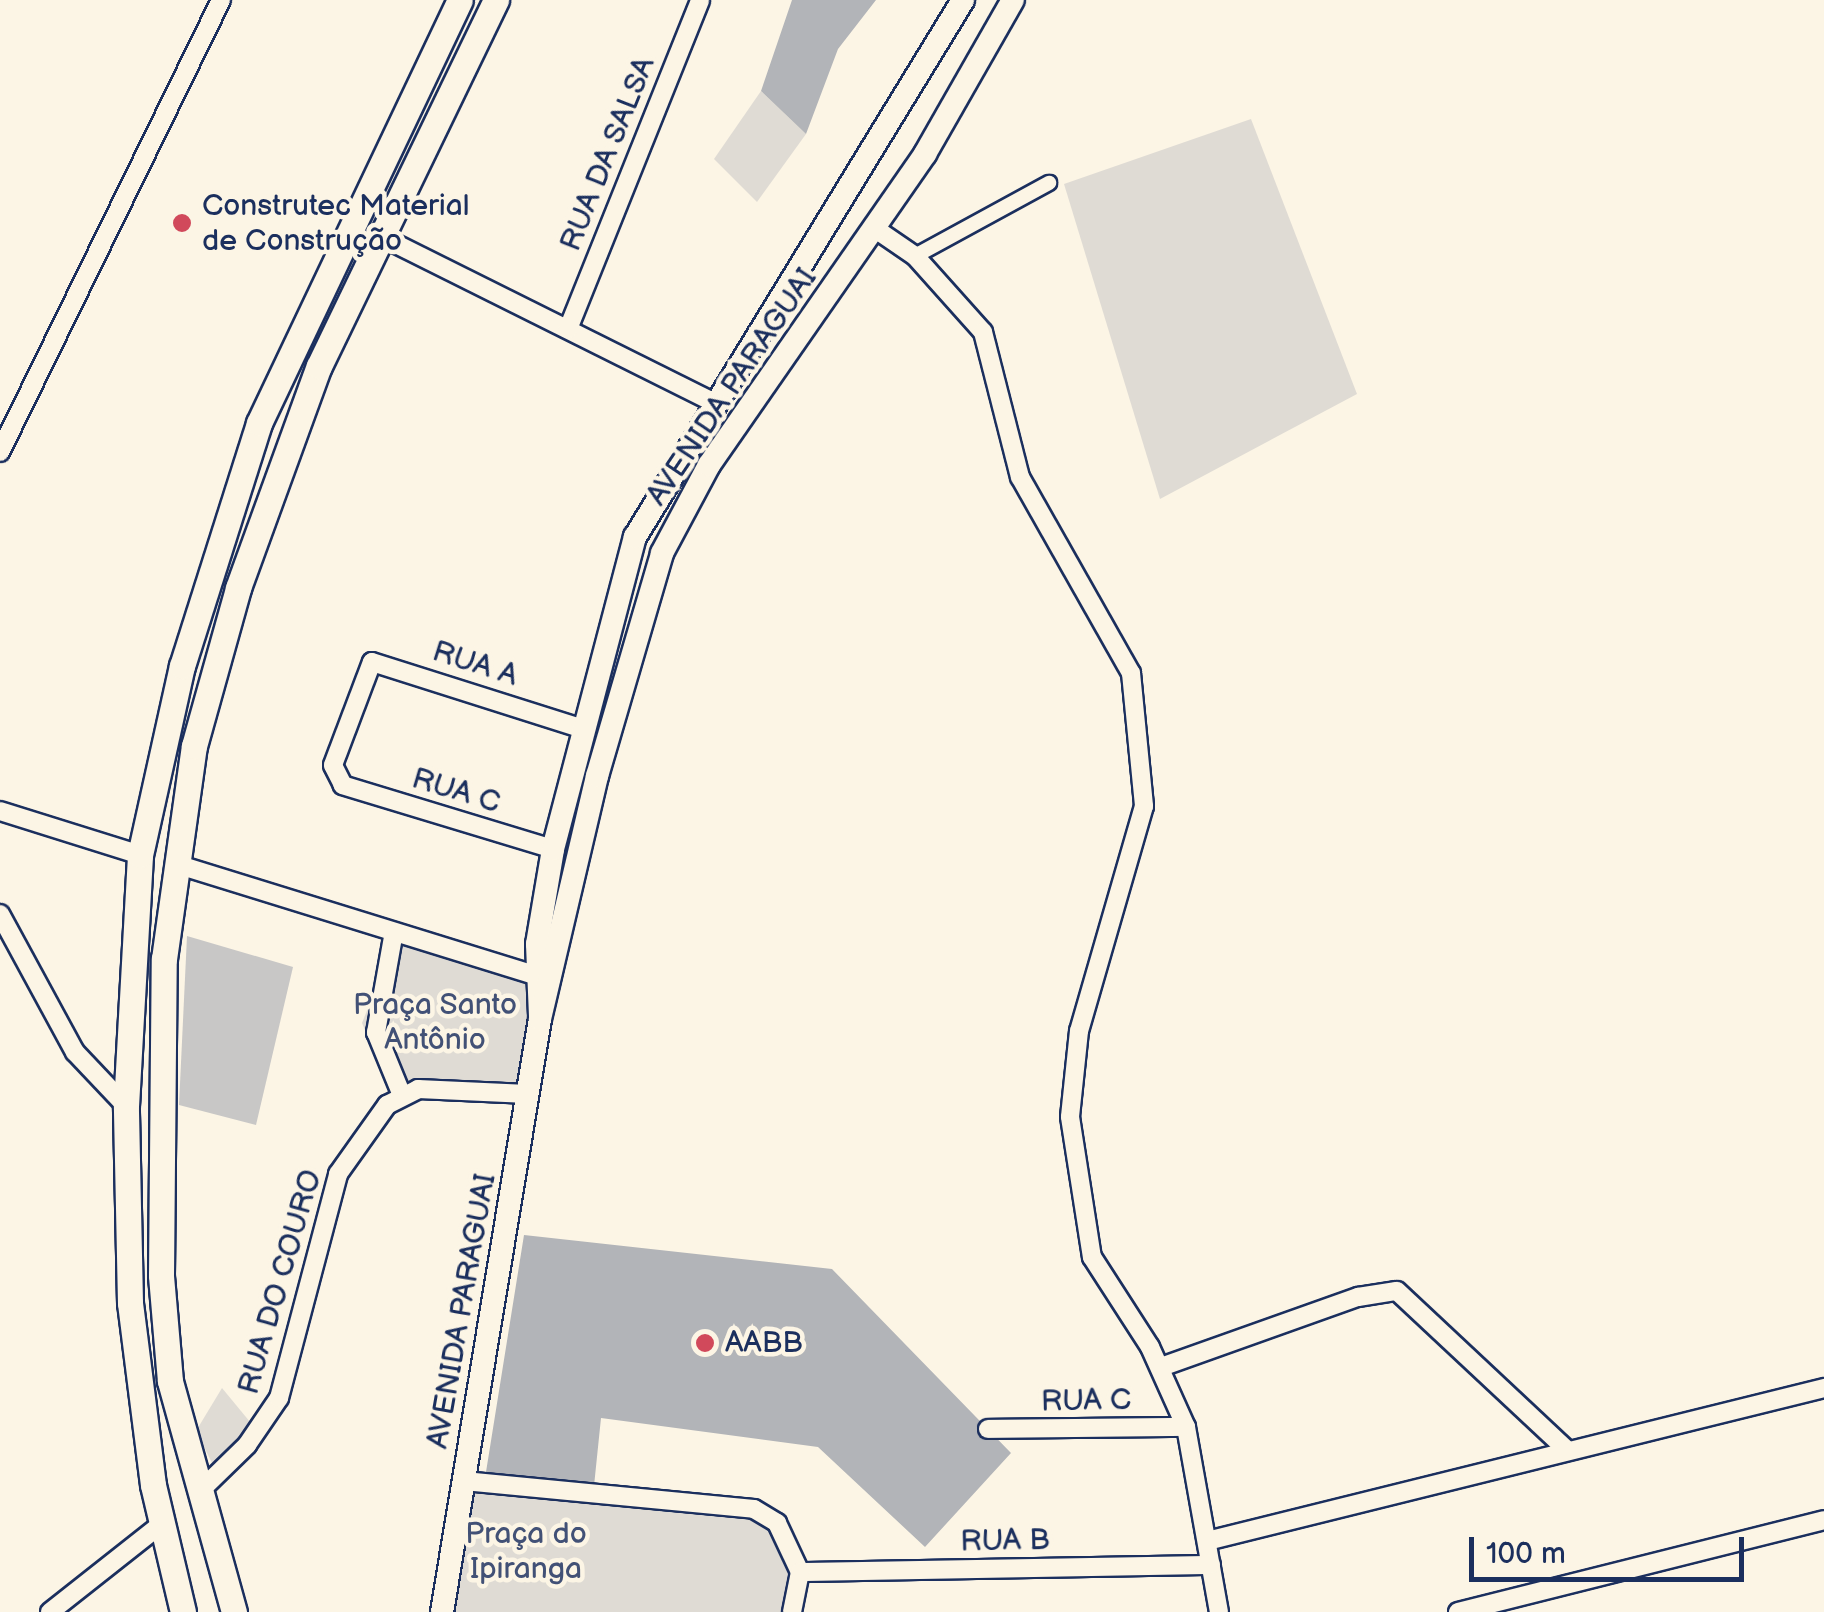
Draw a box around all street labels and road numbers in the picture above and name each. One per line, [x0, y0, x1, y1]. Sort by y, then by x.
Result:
street label: RUA DA SALSA [553, 52, 663, 256]
street label: AVENIDA PARAGUAI [639, 261, 825, 513]
street label: RUA A [428, 633, 522, 695]
street label: RUA C [408, 761, 504, 821]
street label: RUA DO COURO [231, 1166, 329, 1398]
street label: AVENIDA PARAGUAI [420, 1171, 504, 1451]
street label: RUA C [1041, 1382, 1131, 1420]
street label: RUA B [960, 1522, 1050, 1560]

